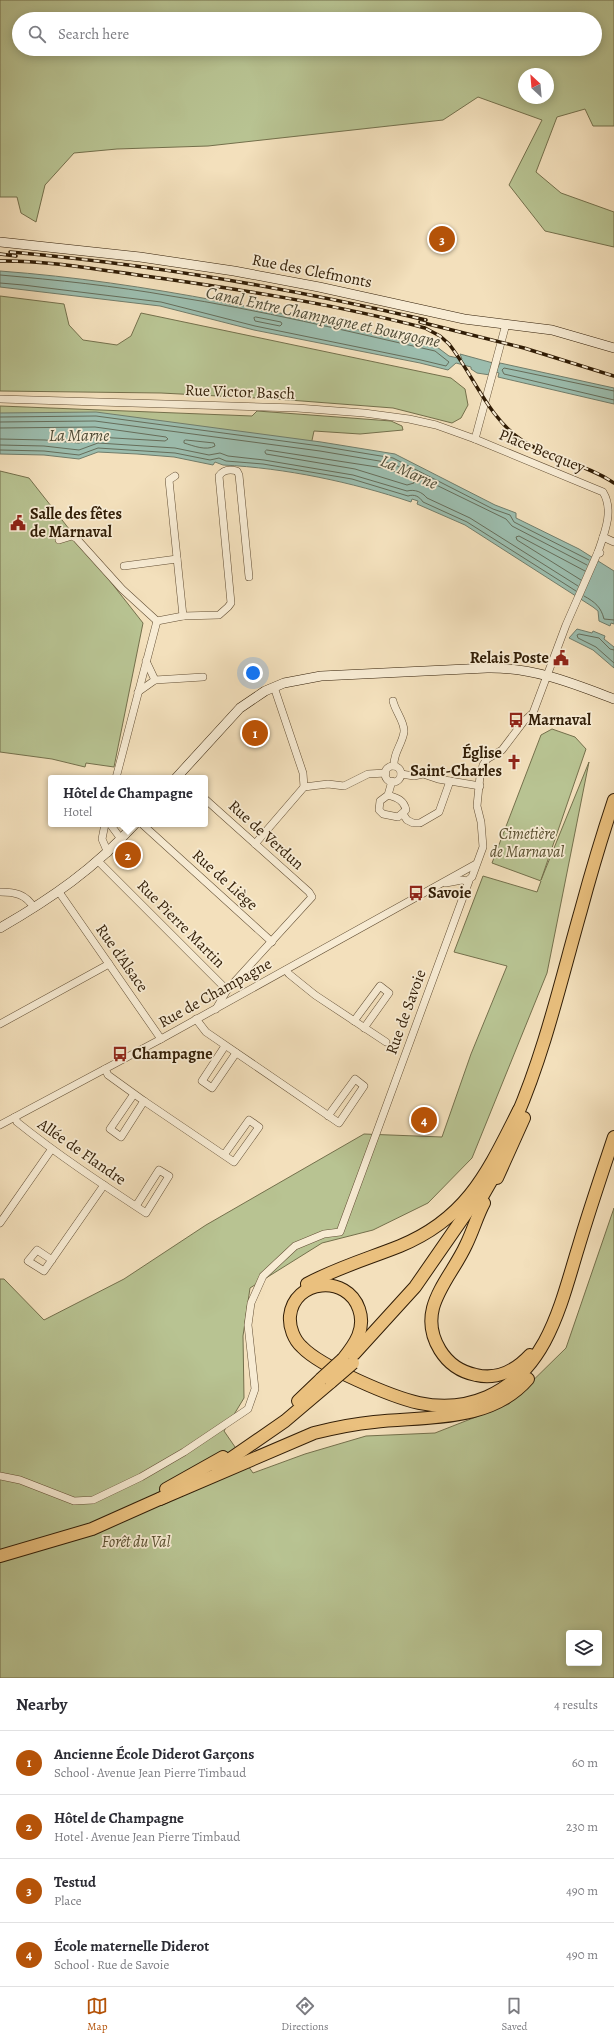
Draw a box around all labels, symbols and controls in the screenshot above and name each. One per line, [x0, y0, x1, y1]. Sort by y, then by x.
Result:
search box [12, 12, 602, 56]
icon: search [26, 23, 48, 45]
text: Search here [58, 24, 129, 44]
north arrow [518, 68, 554, 104]
pin: 3 [429, 224, 455, 254]
street label: Rue des Clefmonts [250, 249, 374, 293]
water label: Canal Entre Champagne et Bourgogne [204, 281, 442, 353]
street label: Rue Victor Basch [185, 379, 296, 405]
water label: La Marne [49, 424, 109, 447]
street label: Place Becquey [496, 424, 589, 479]
water label: La Marne [377, 449, 441, 495]
place label: Salle des fêtes de Marnaval [30, 503, 122, 543]
public building icon: Salle des fêtes de Marnaval [9, 514, 27, 532]
place label: Relais Poste [470, 647, 549, 669]
public building icon: Relais Poste [552, 649, 570, 667]
your location [243, 663, 263, 683]
place label: Marnaval [528, 709, 592, 731]
bus stop icon: Marnaval [507, 711, 525, 729]
pin: 1 [242, 718, 268, 748]
place label: Église Saint-Charles [410, 742, 502, 782]
church icon: Église Saint-Charles [505, 753, 523, 771]
popup [48, 775, 208, 827]
text: Hôtel de Champagne [63, 783, 193, 803]
street label: Rue de Verdun [223, 795, 309, 875]
text: Hotel [63, 803, 92, 820]
park label: Cimetière de Marnaval [490, 823, 564, 863]
pin: 2 [115, 840, 141, 870]
street label: Rue de Liège [187, 844, 263, 916]
street label: Rue Pierre Martin [132, 875, 230, 973]
place label: Savoie [428, 882, 471, 904]
bus stop icon: Savoie [407, 884, 425, 902]
street label: Rue d'Alsace [90, 919, 154, 997]
street label: Rue de Champagne [154, 953, 276, 1033]
street label: Rue de Savoie [380, 966, 432, 1058]
place label: Champagne [132, 1043, 213, 1065]
bus stop icon: Champagne [111, 1045, 129, 1063]
pin: 4 [411, 1105, 437, 1135]
street label: Allée de Flandre [33, 1113, 131, 1191]
park label: Forêt du Val [102, 1531, 171, 1553]
map controls [566, 1630, 602, 1666]
button: layers [566, 1630, 602, 1666]
text: Nearby [16, 1693, 67, 1716]
text: 4 results [554, 1696, 598, 1713]
text: Ancienne École Diderot Garçons [54, 1744, 254, 1764]
text: 1 [27, 1754, 31, 1771]
text: 60 m [572, 1754, 598, 1771]
text: School · Avenue Jean Pierre Timbaud [54, 1764, 246, 1781]
text: Hôtel de Champagne [54, 1808, 184, 1828]
text: 2 [26, 1818, 32, 1835]
text: 230 m [566, 1818, 598, 1835]
text: Hotel · Avenue Jean Pierre Timbaud [54, 1828, 240, 1845]
text: Testud [54, 1872, 96, 1892]
text: 3 [26, 1882, 32, 1899]
text: 490 m [566, 1882, 598, 1899]
text: Place [54, 1892, 82, 1909]
text: École maternelle Diderot [54, 1936, 209, 1956]
text: 4 [26, 1946, 32, 1963]
text: 490 m [566, 1946, 598, 1963]
text: School · Rue de Savoie [54, 1956, 169, 1973]
tab: Map [86, 1995, 108, 2034]
tab: Directions [281, 1995, 329, 2034]
tab: Saved [501, 1995, 528, 2034]

